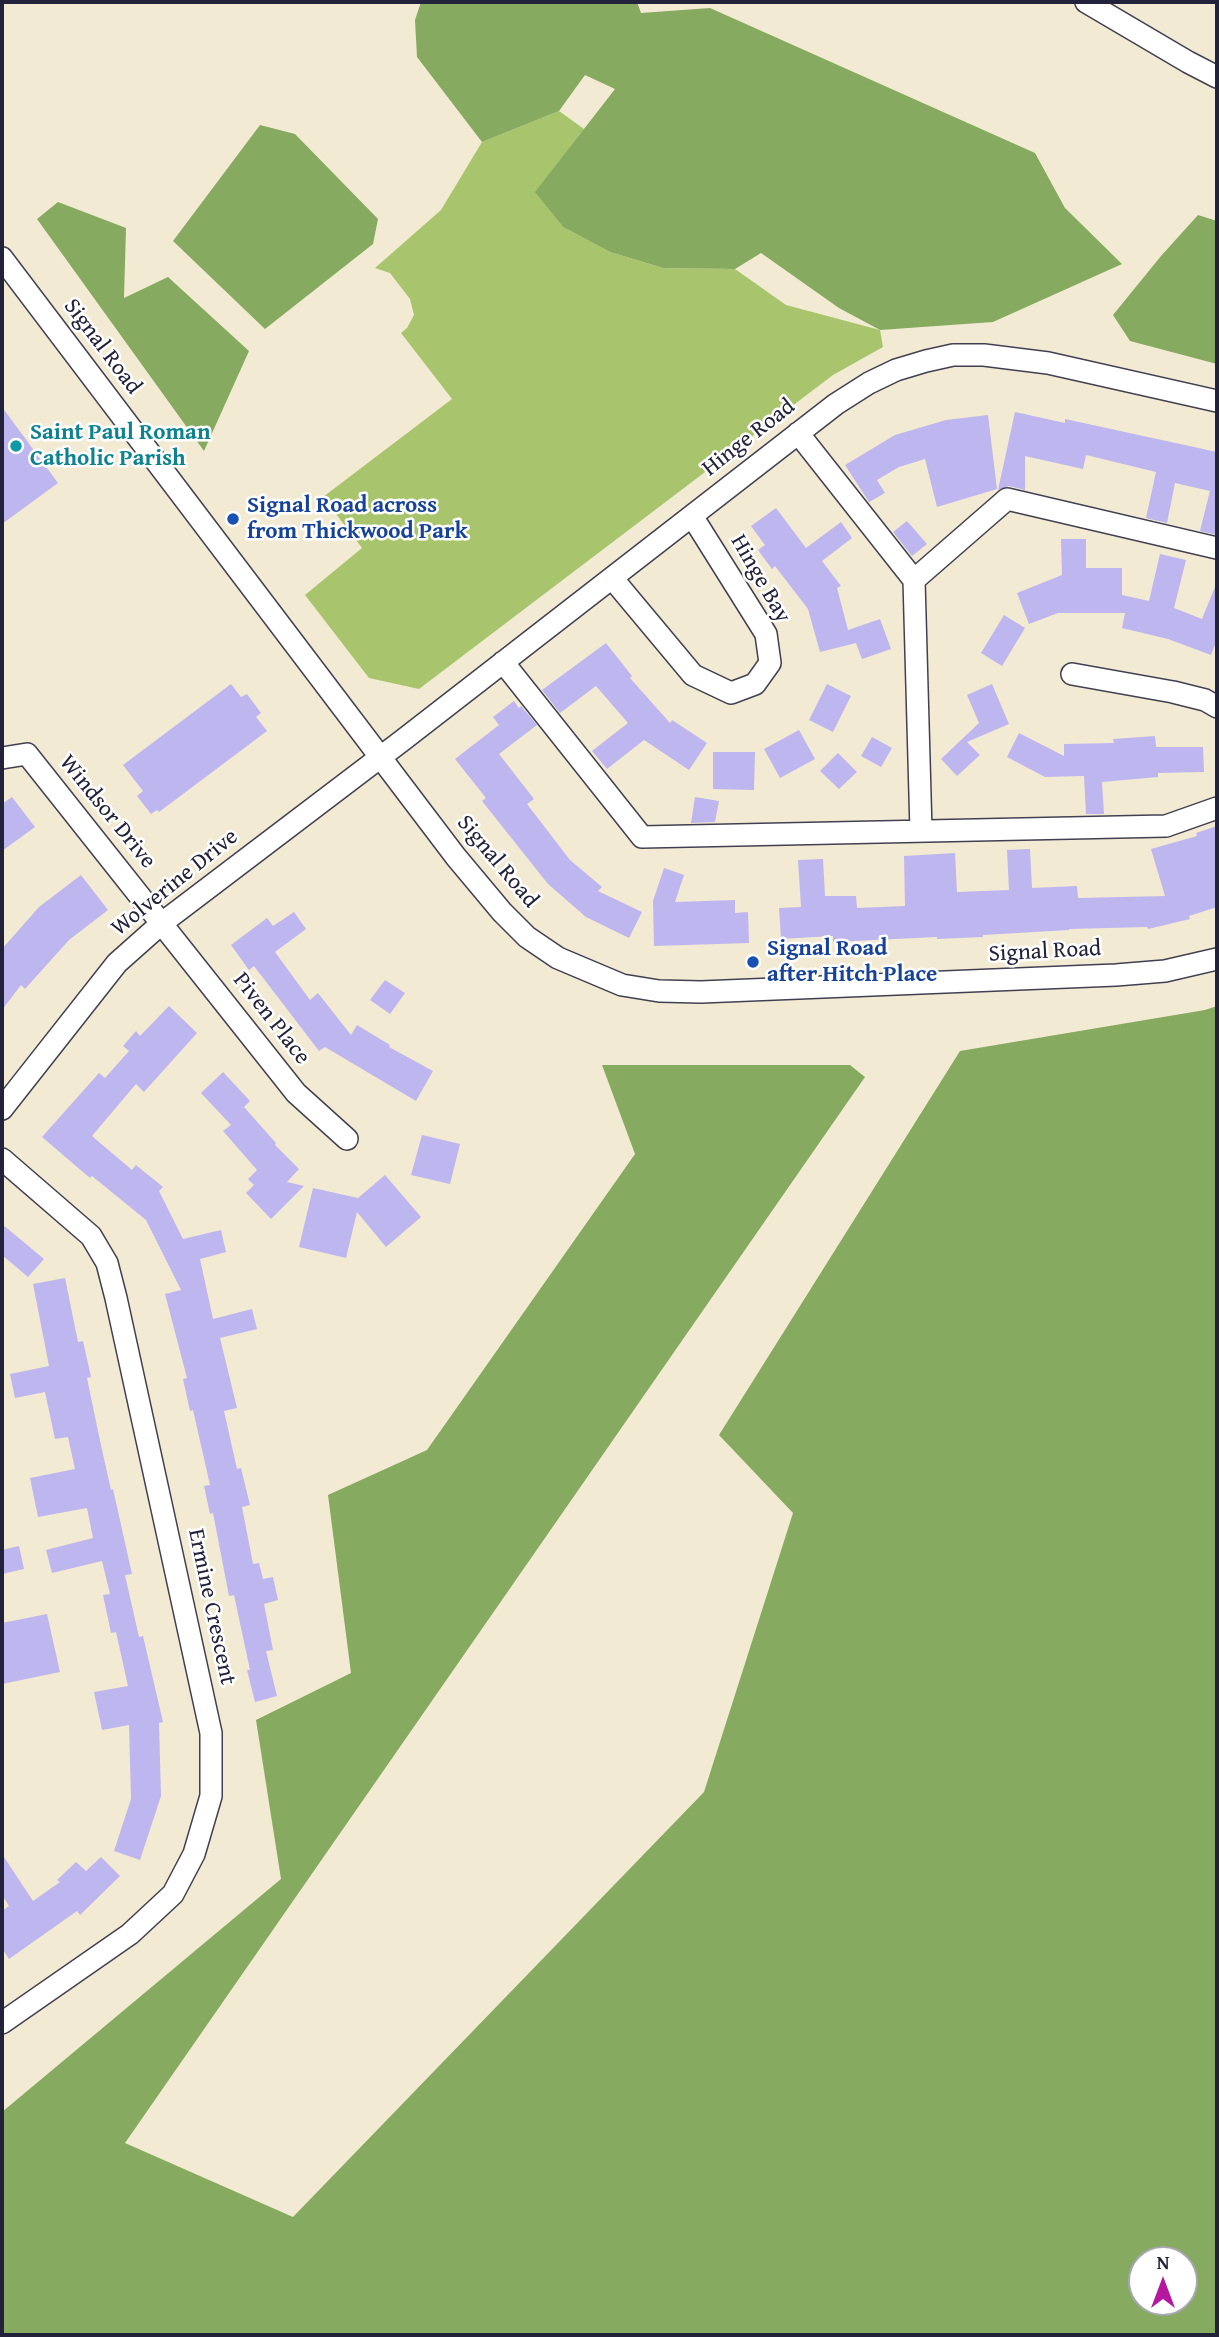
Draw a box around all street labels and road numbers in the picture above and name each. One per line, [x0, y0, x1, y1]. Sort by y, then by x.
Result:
street label: Signal Road [57, 294, 147, 400]
street label: Hinge Road [697, 393, 801, 483]
street label: Hinge Bay [724, 530, 796, 628]
street label: Windsor Drive [53, 750, 161, 874]
street label: Signal Road [450, 810, 544, 914]
street label: Wolverine Drive [106, 824, 244, 942]
street label: Signal Road [988, 935, 1102, 969]
street label: Piven Place [227, 967, 315, 1071]
street label: Ermine Crescent [181, 1527, 241, 1687]

